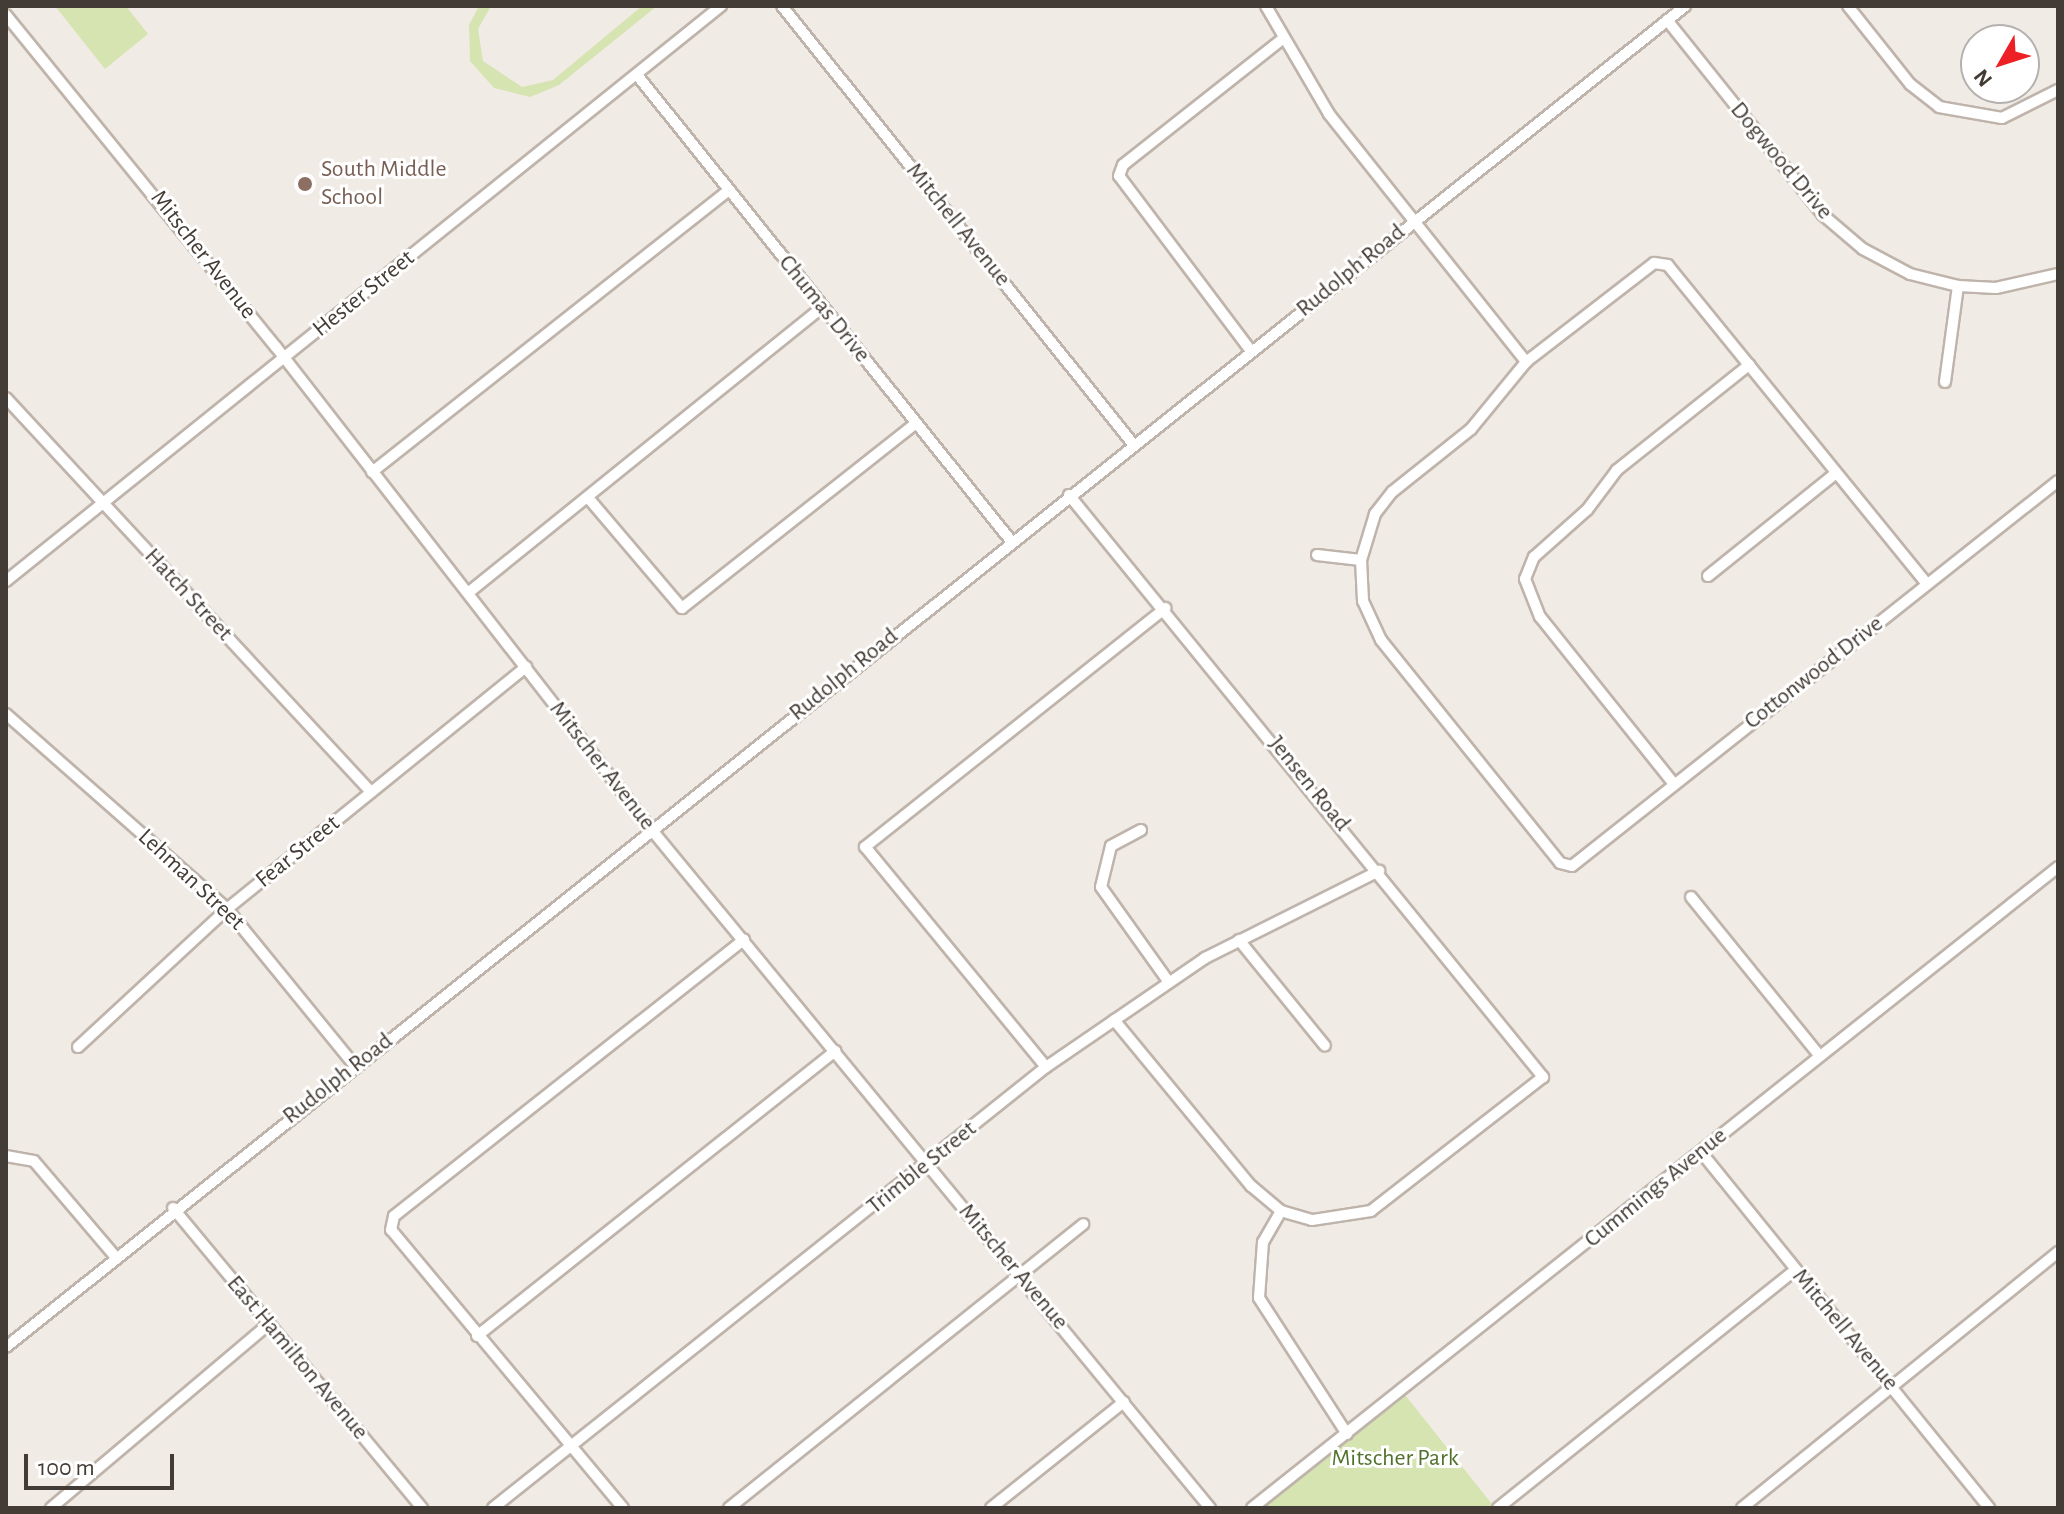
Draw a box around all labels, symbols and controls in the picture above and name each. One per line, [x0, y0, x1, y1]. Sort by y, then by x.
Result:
north arrow [1960, 24, 2040, 104]
text: N [1970, 65, 1996, 91]
street label: Dogwood Drive [1723, 96, 1839, 226]
place label: South Middle School [321, 156, 447, 212]
street label: Mitchell Avenue [899, 157, 1017, 293]
marker: South Middle School [296, 175, 314, 193]
street label: Mitscher Avenue [144, 185, 262, 325]
street label: Rudolph Road [1291, 218, 1411, 324]
street label: Hester Street [307, 244, 421, 344]
street label: Chumas Drive [772, 249, 876, 369]
street label: Hatch Street [138, 543, 238, 647]
street label: Cottonwood Drive [1739, 610, 1889, 736]
street label: Rudolph Road [784, 622, 904, 728]
street label: Mitscher Avenue [543, 696, 661, 836]
street label: Jensen Road [1262, 730, 1356, 838]
street label: Fear Street [250, 809, 346, 895]
street label: Lehman Street [132, 823, 250, 937]
street label: Rudolph Road [277, 1027, 399, 1131]
street label: Trimble Street [861, 1115, 983, 1221]
street label: Cummings Avenue [1579, 1122, 1733, 1254]
street label: Mitscher Avenue [952, 1198, 1074, 1336]
street label: Mitchell Avenue [1786, 1263, 1904, 1397]
street label: East Hamilton Avenue [220, 1270, 374, 1446]
scale bar [28, 1438, 178, 1488]
park label: Mitscher Park [1331, 1445, 1459, 1473]
text: 100 m [38, 1456, 95, 1480]

